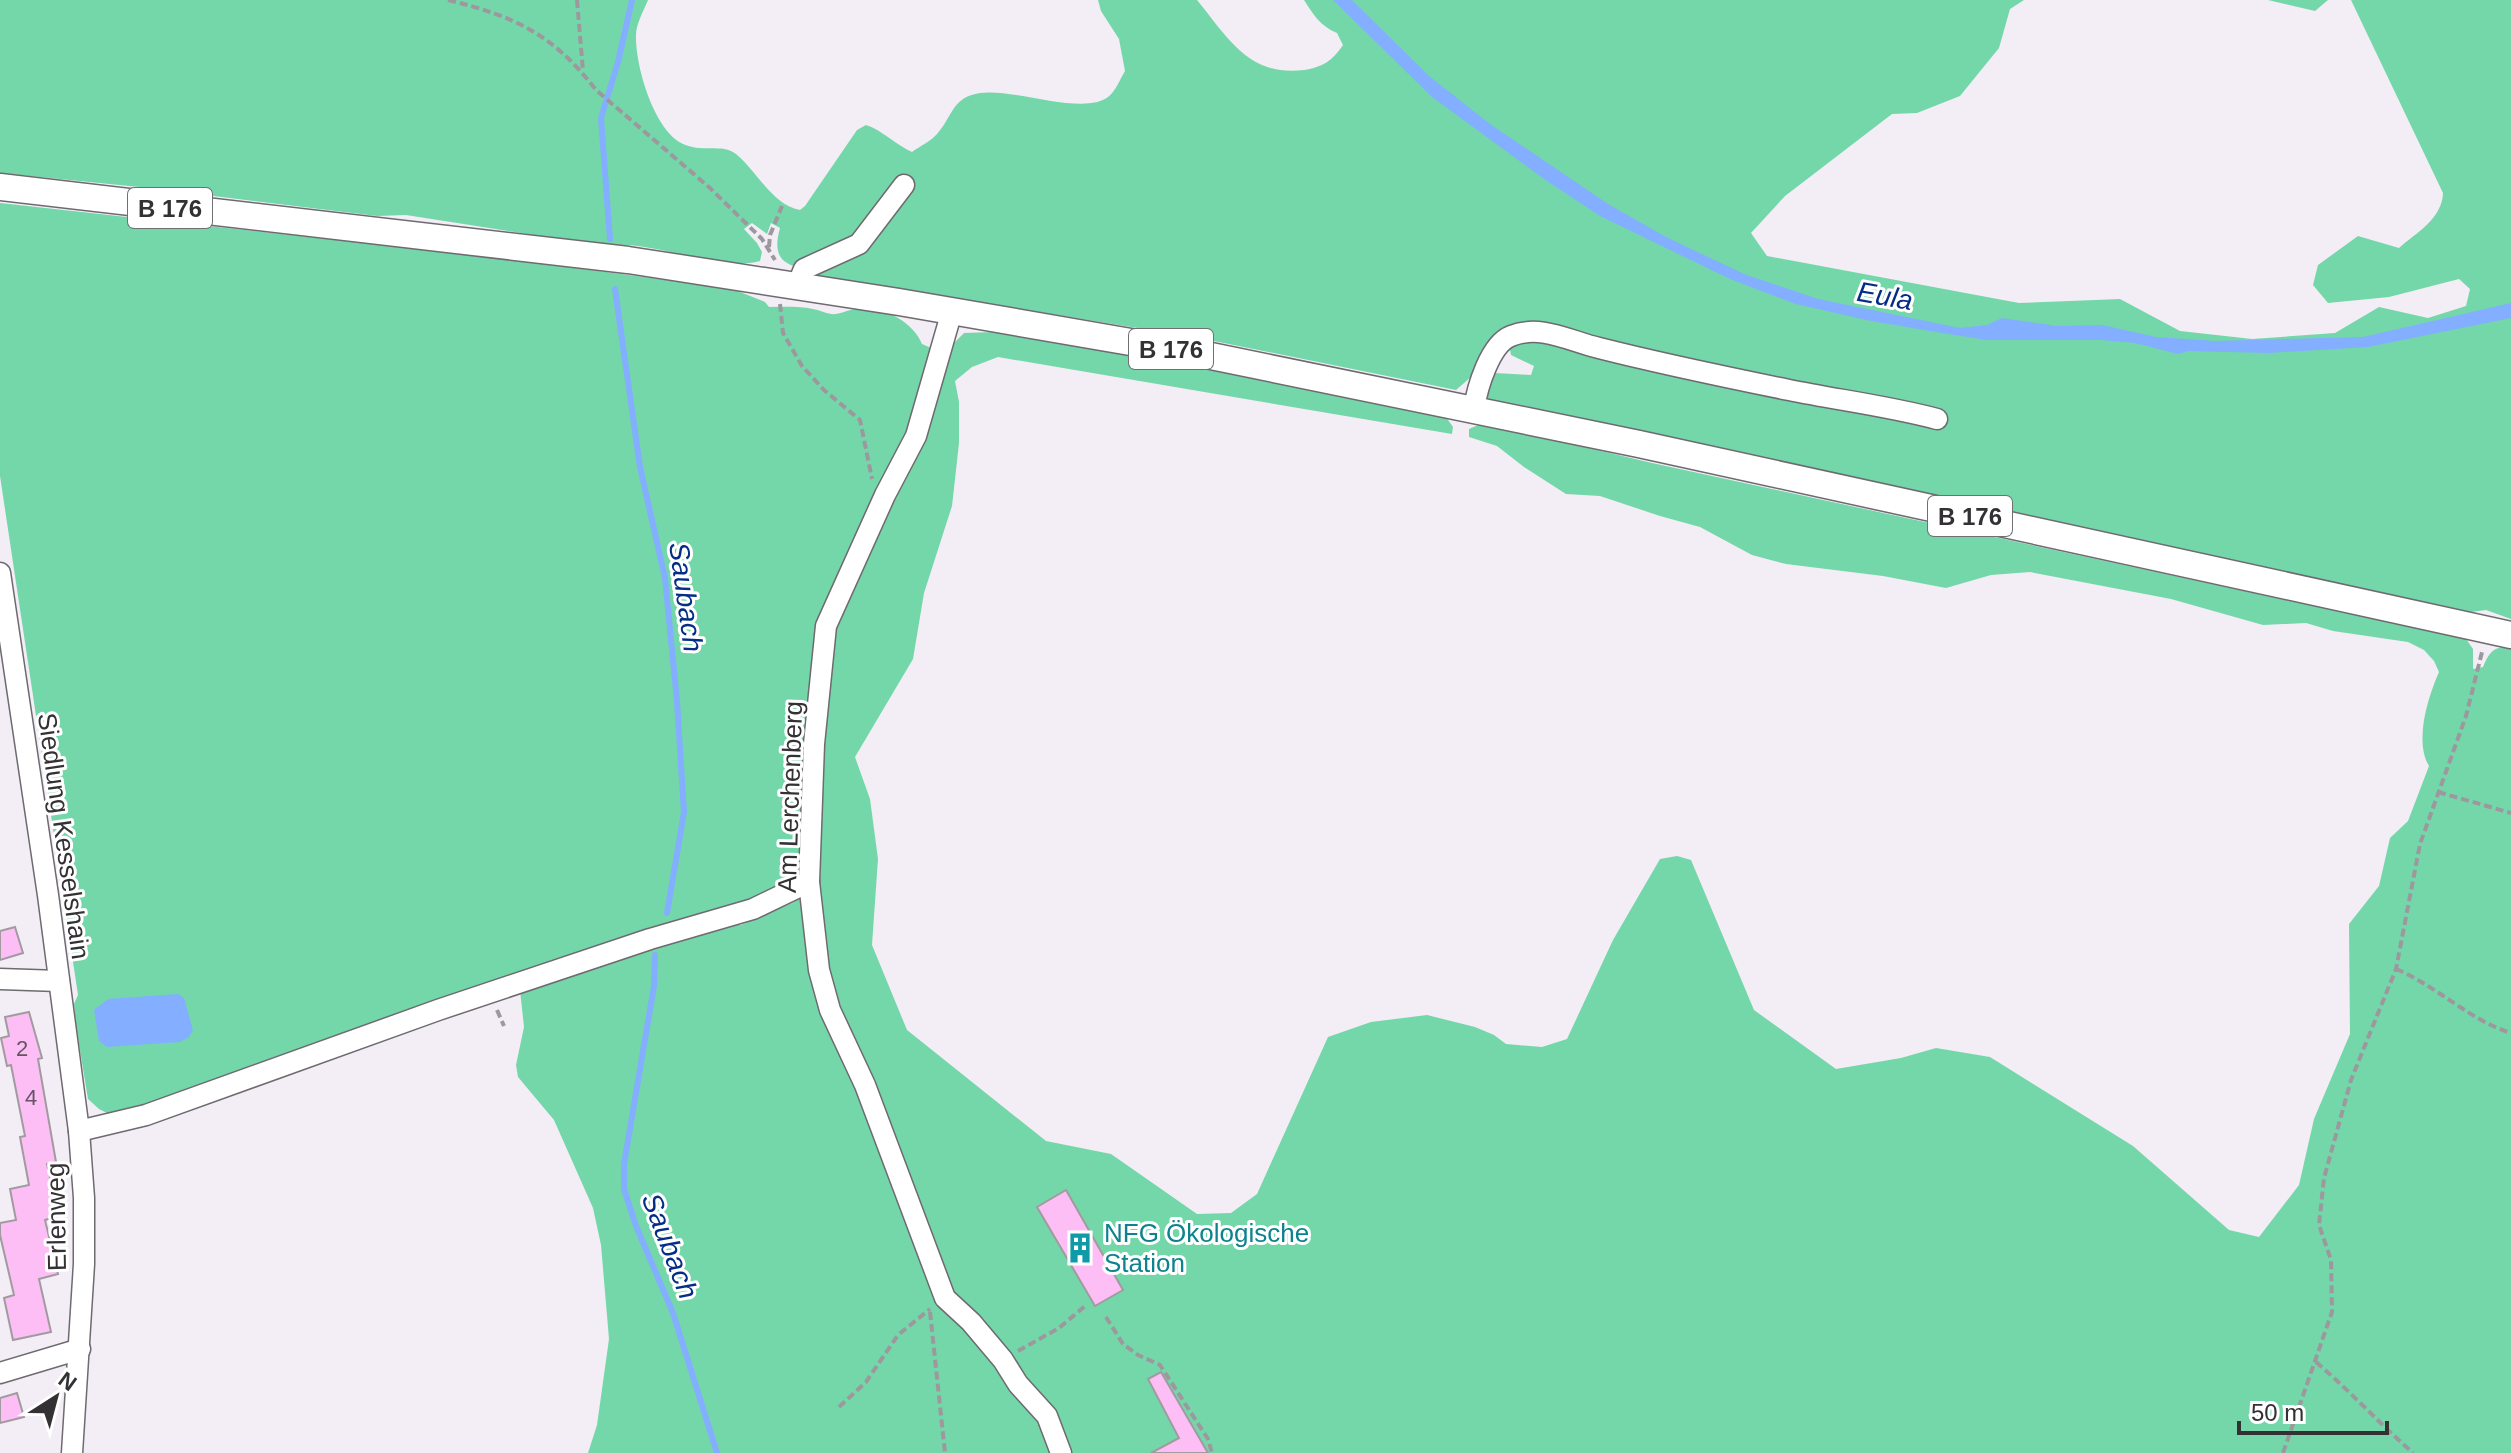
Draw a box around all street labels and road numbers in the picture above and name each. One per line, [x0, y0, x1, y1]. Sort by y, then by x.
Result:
road number: B 176 [128, 188, 212, 228]
road number: B 176 [1129, 329, 1213, 369]
road number: B 176 [1928, 496, 2012, 536]
street label: Am Lerchenberg [772, 700, 808, 894]
street label: Siedlung Kesselshain [32, 711, 96, 961]
street label: Erlenweg [40, 1163, 72, 1271]

